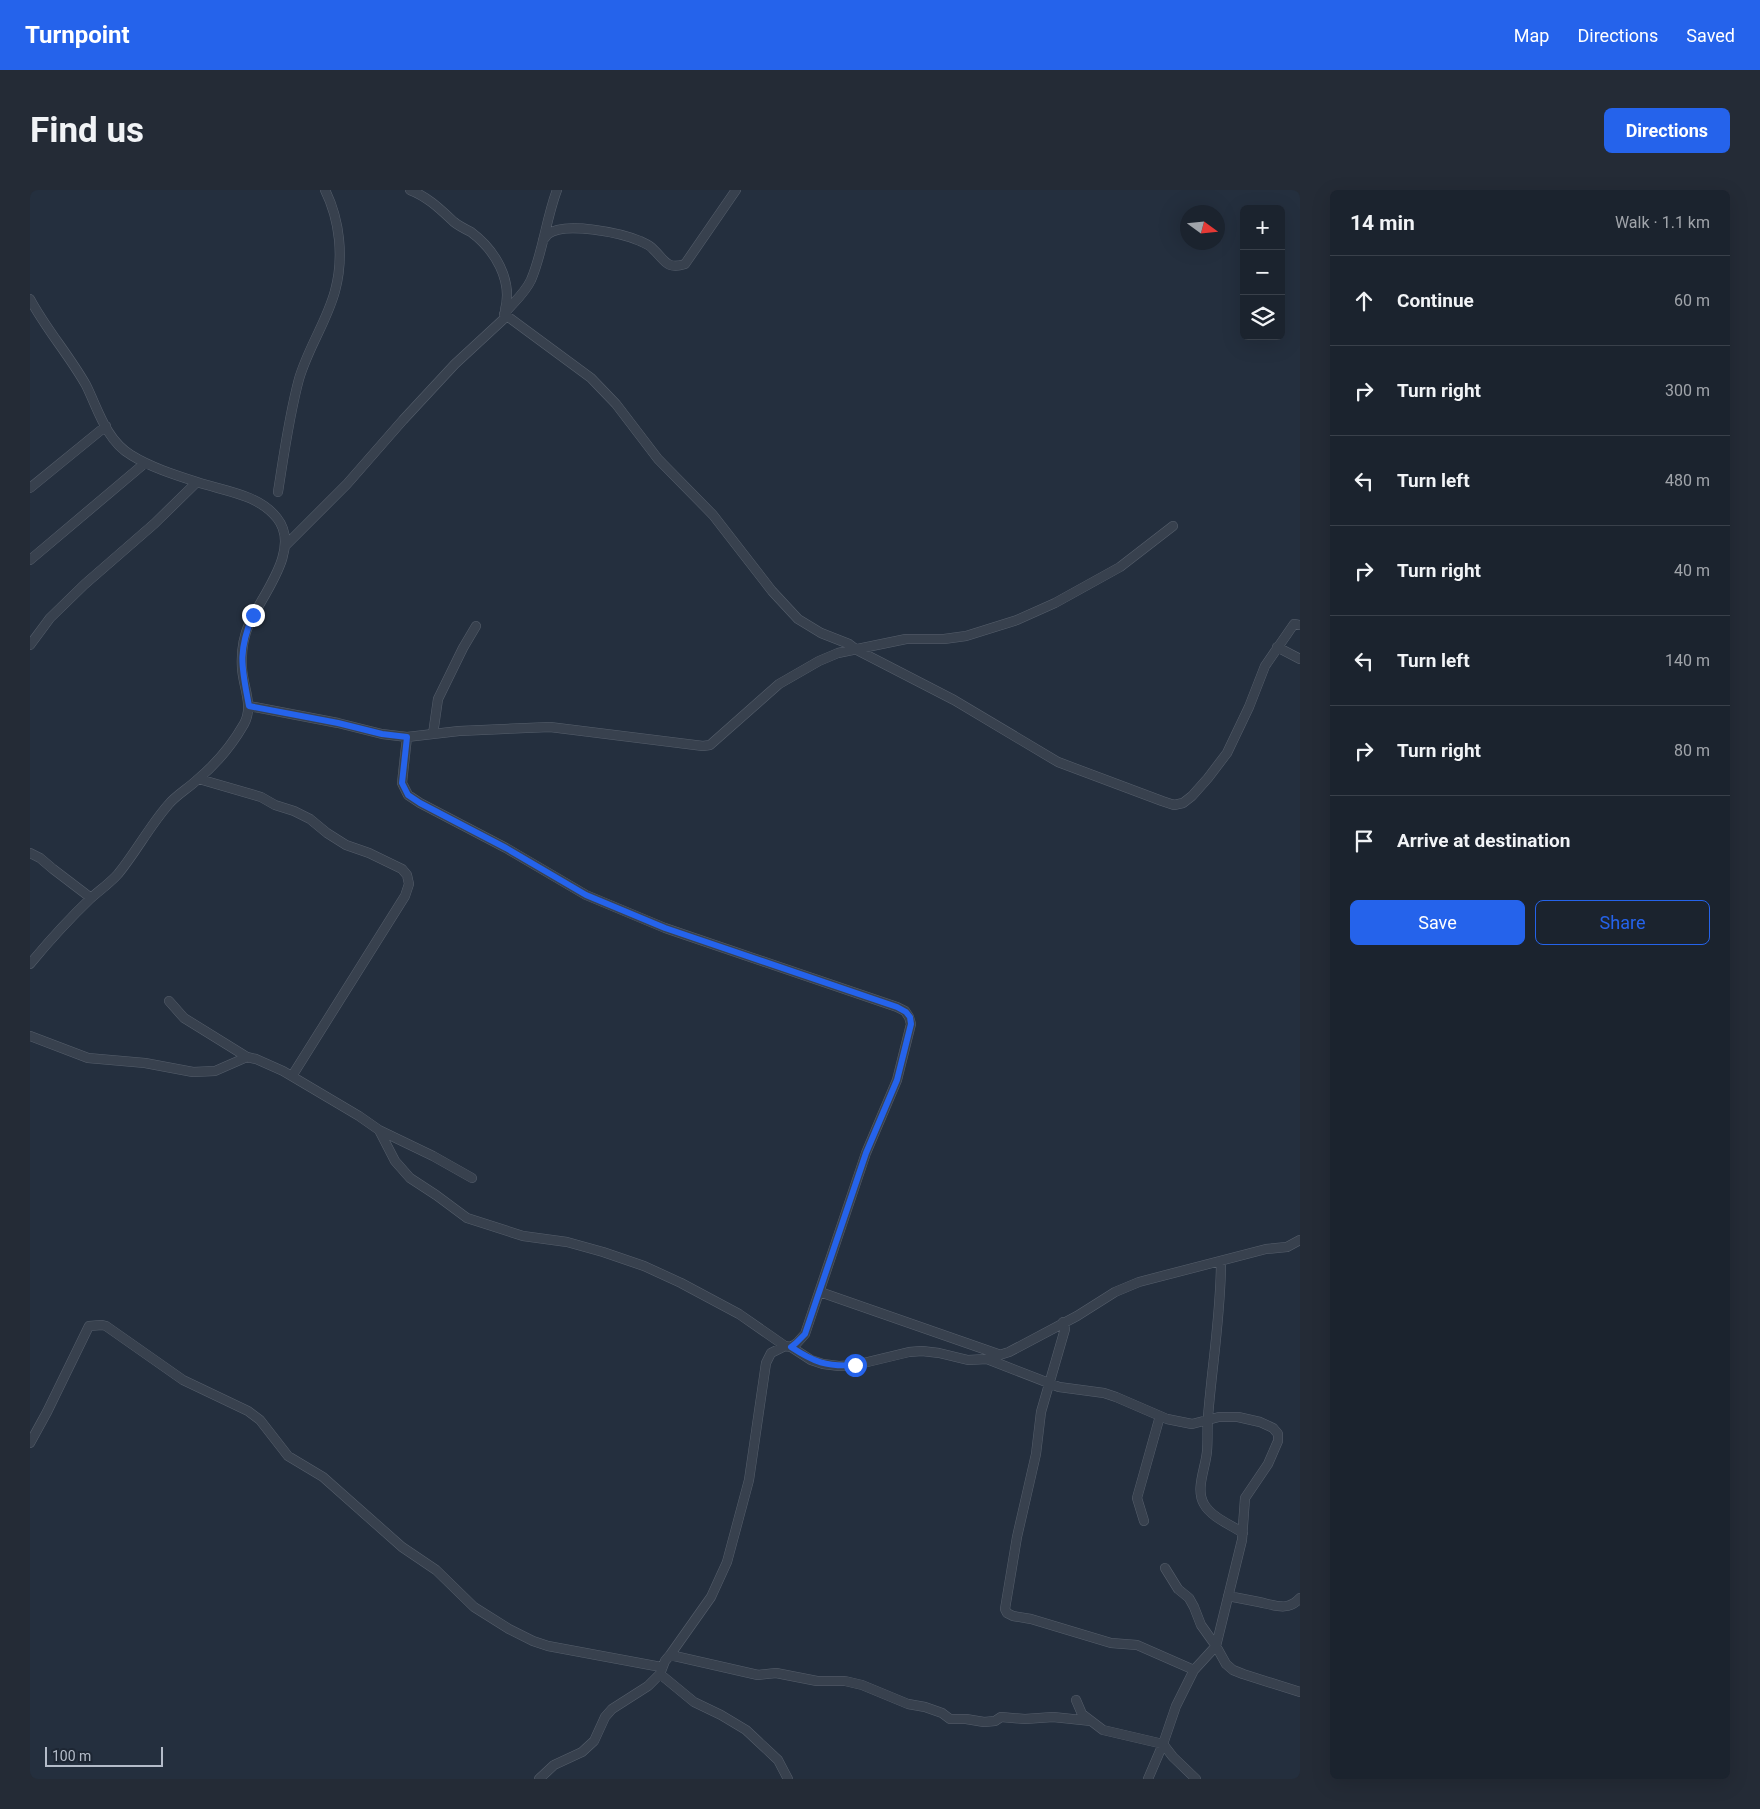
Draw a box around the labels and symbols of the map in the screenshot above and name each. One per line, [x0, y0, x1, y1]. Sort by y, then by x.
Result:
north arrow [1180, 205, 1225, 250]
route end [242, 604, 265, 627]
route start [844, 1354, 867, 1377]
scale bar [45, 1744, 162, 1767]

